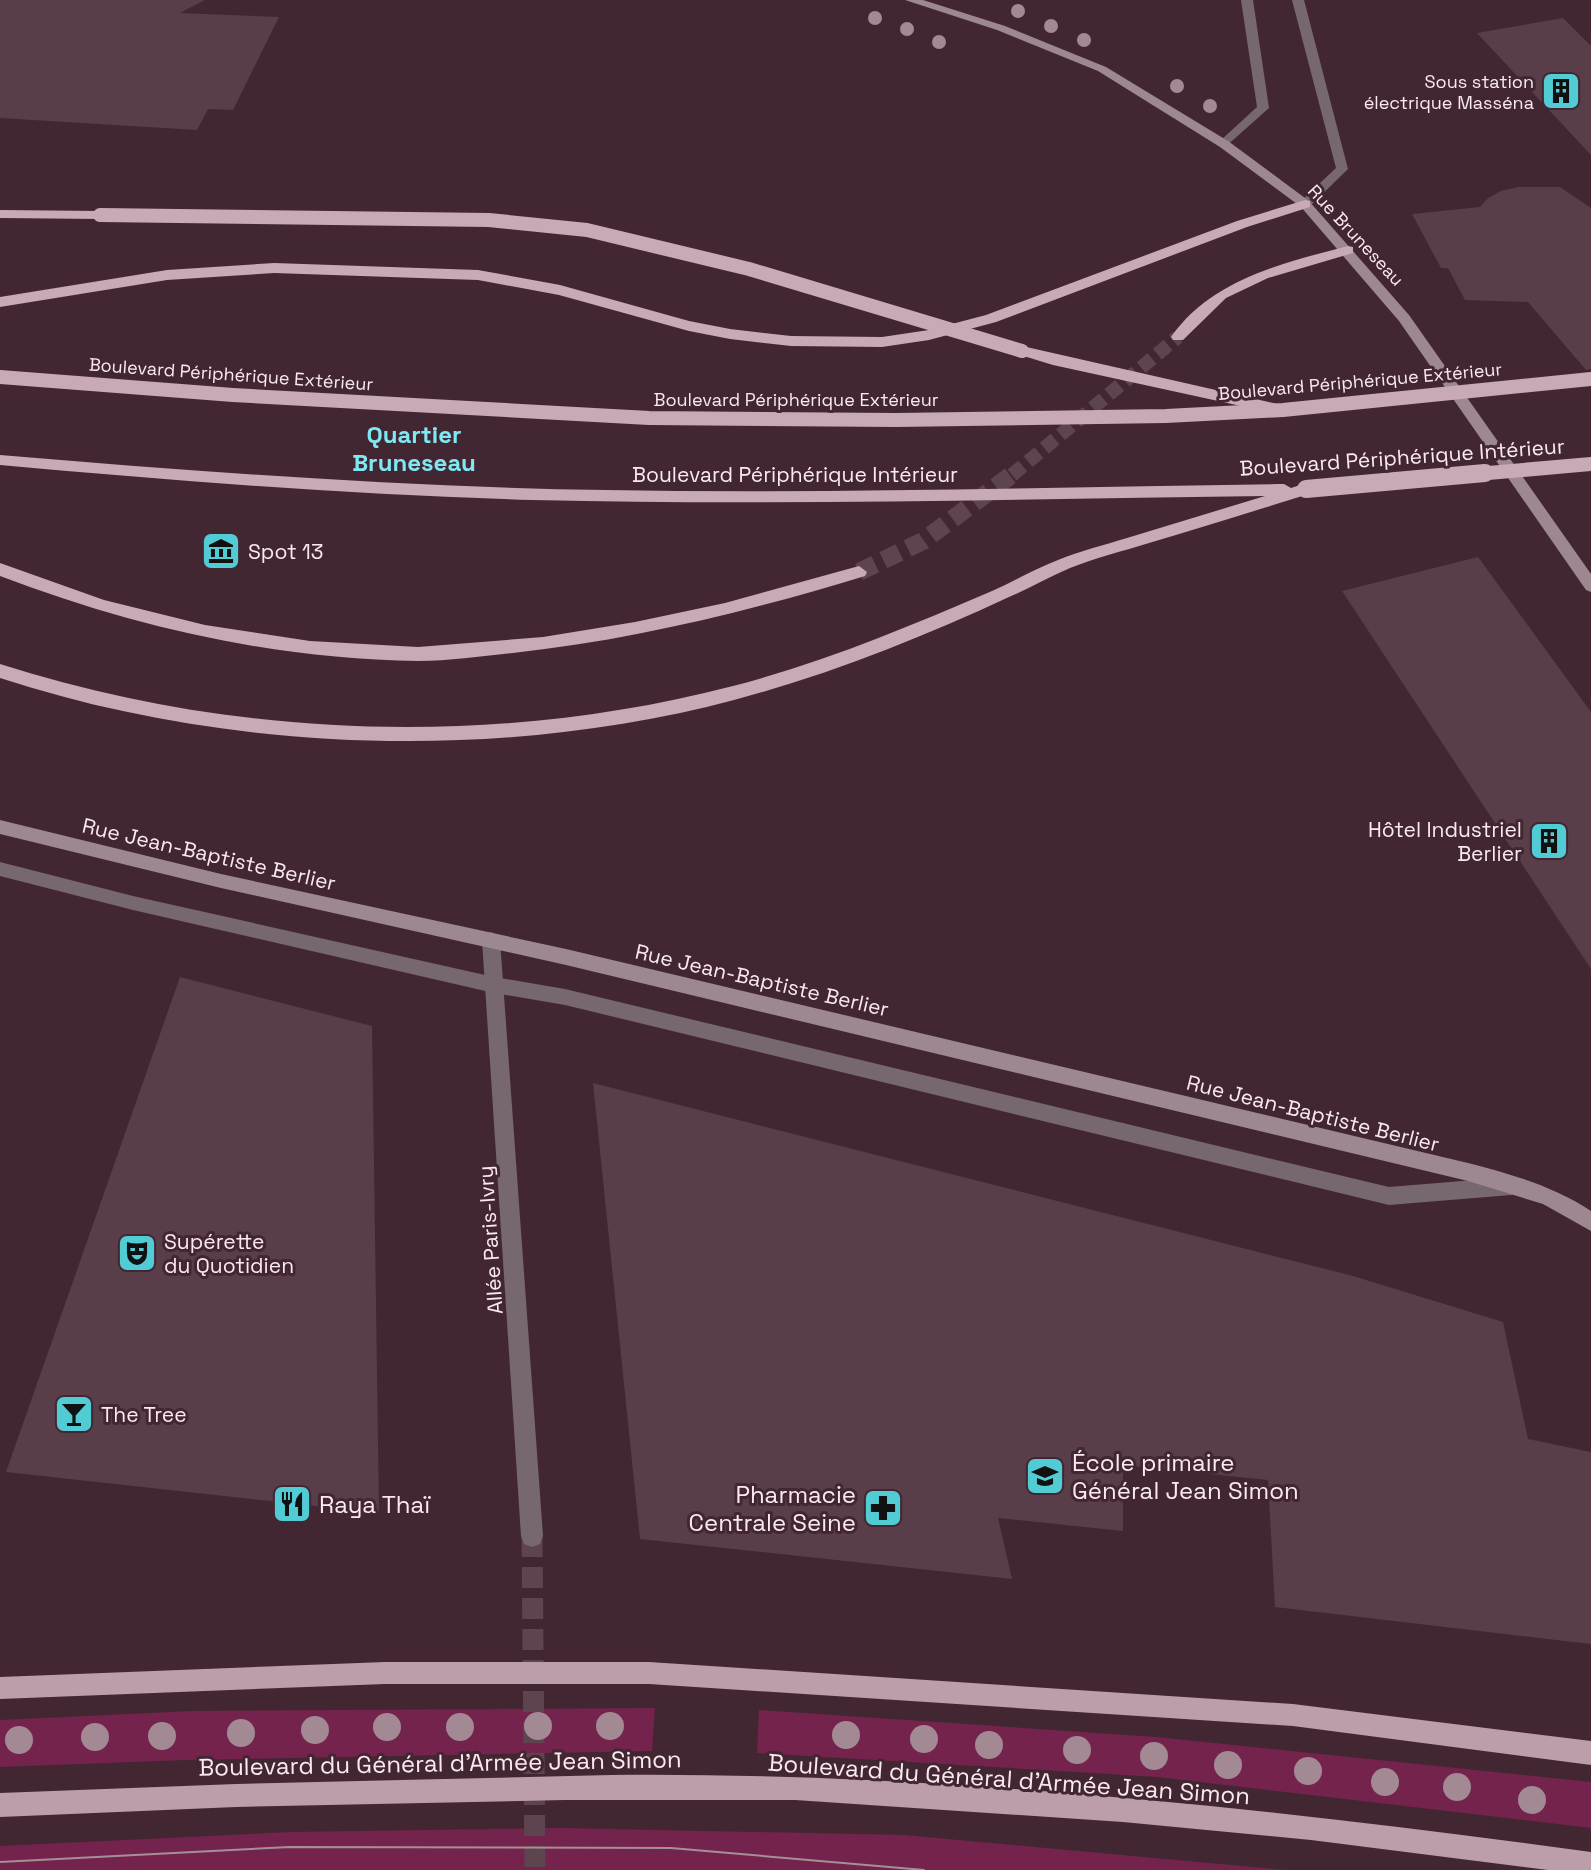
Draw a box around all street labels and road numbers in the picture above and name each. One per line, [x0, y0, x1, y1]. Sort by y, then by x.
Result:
street label: Rue Bruneseau [1303, 179, 1409, 291]
street label: Boulevard Périphérique Extérieur [88, 353, 374, 395]
street label: Boulevard Périphérique Extérieur [1217, 357, 1503, 405]
street label: Boulevard Périphérique Extérieur [653, 388, 939, 411]
street label: Boulevard Périphérique Intérieur [1238, 432, 1566, 482]
street label: Boulevard Périphérique Intérieur [632, 461, 958, 488]
street label: Rue Jean-Baptiste Berlier [80, 812, 339, 896]
street label: Rue Jean-Baptiste Berlier [633, 938, 892, 1022]
street label: Rue Jean-Baptiste Berlier [1184, 1069, 1442, 1158]
street label: Allée Paris-Ivry [471, 1165, 509, 1315]
street label: Boulevard du Général d'Armée Jean Simon [198, 1743, 682, 1783]
street label: Boulevard du Général d'Armée Jean Simon [767, 1747, 1251, 1811]

